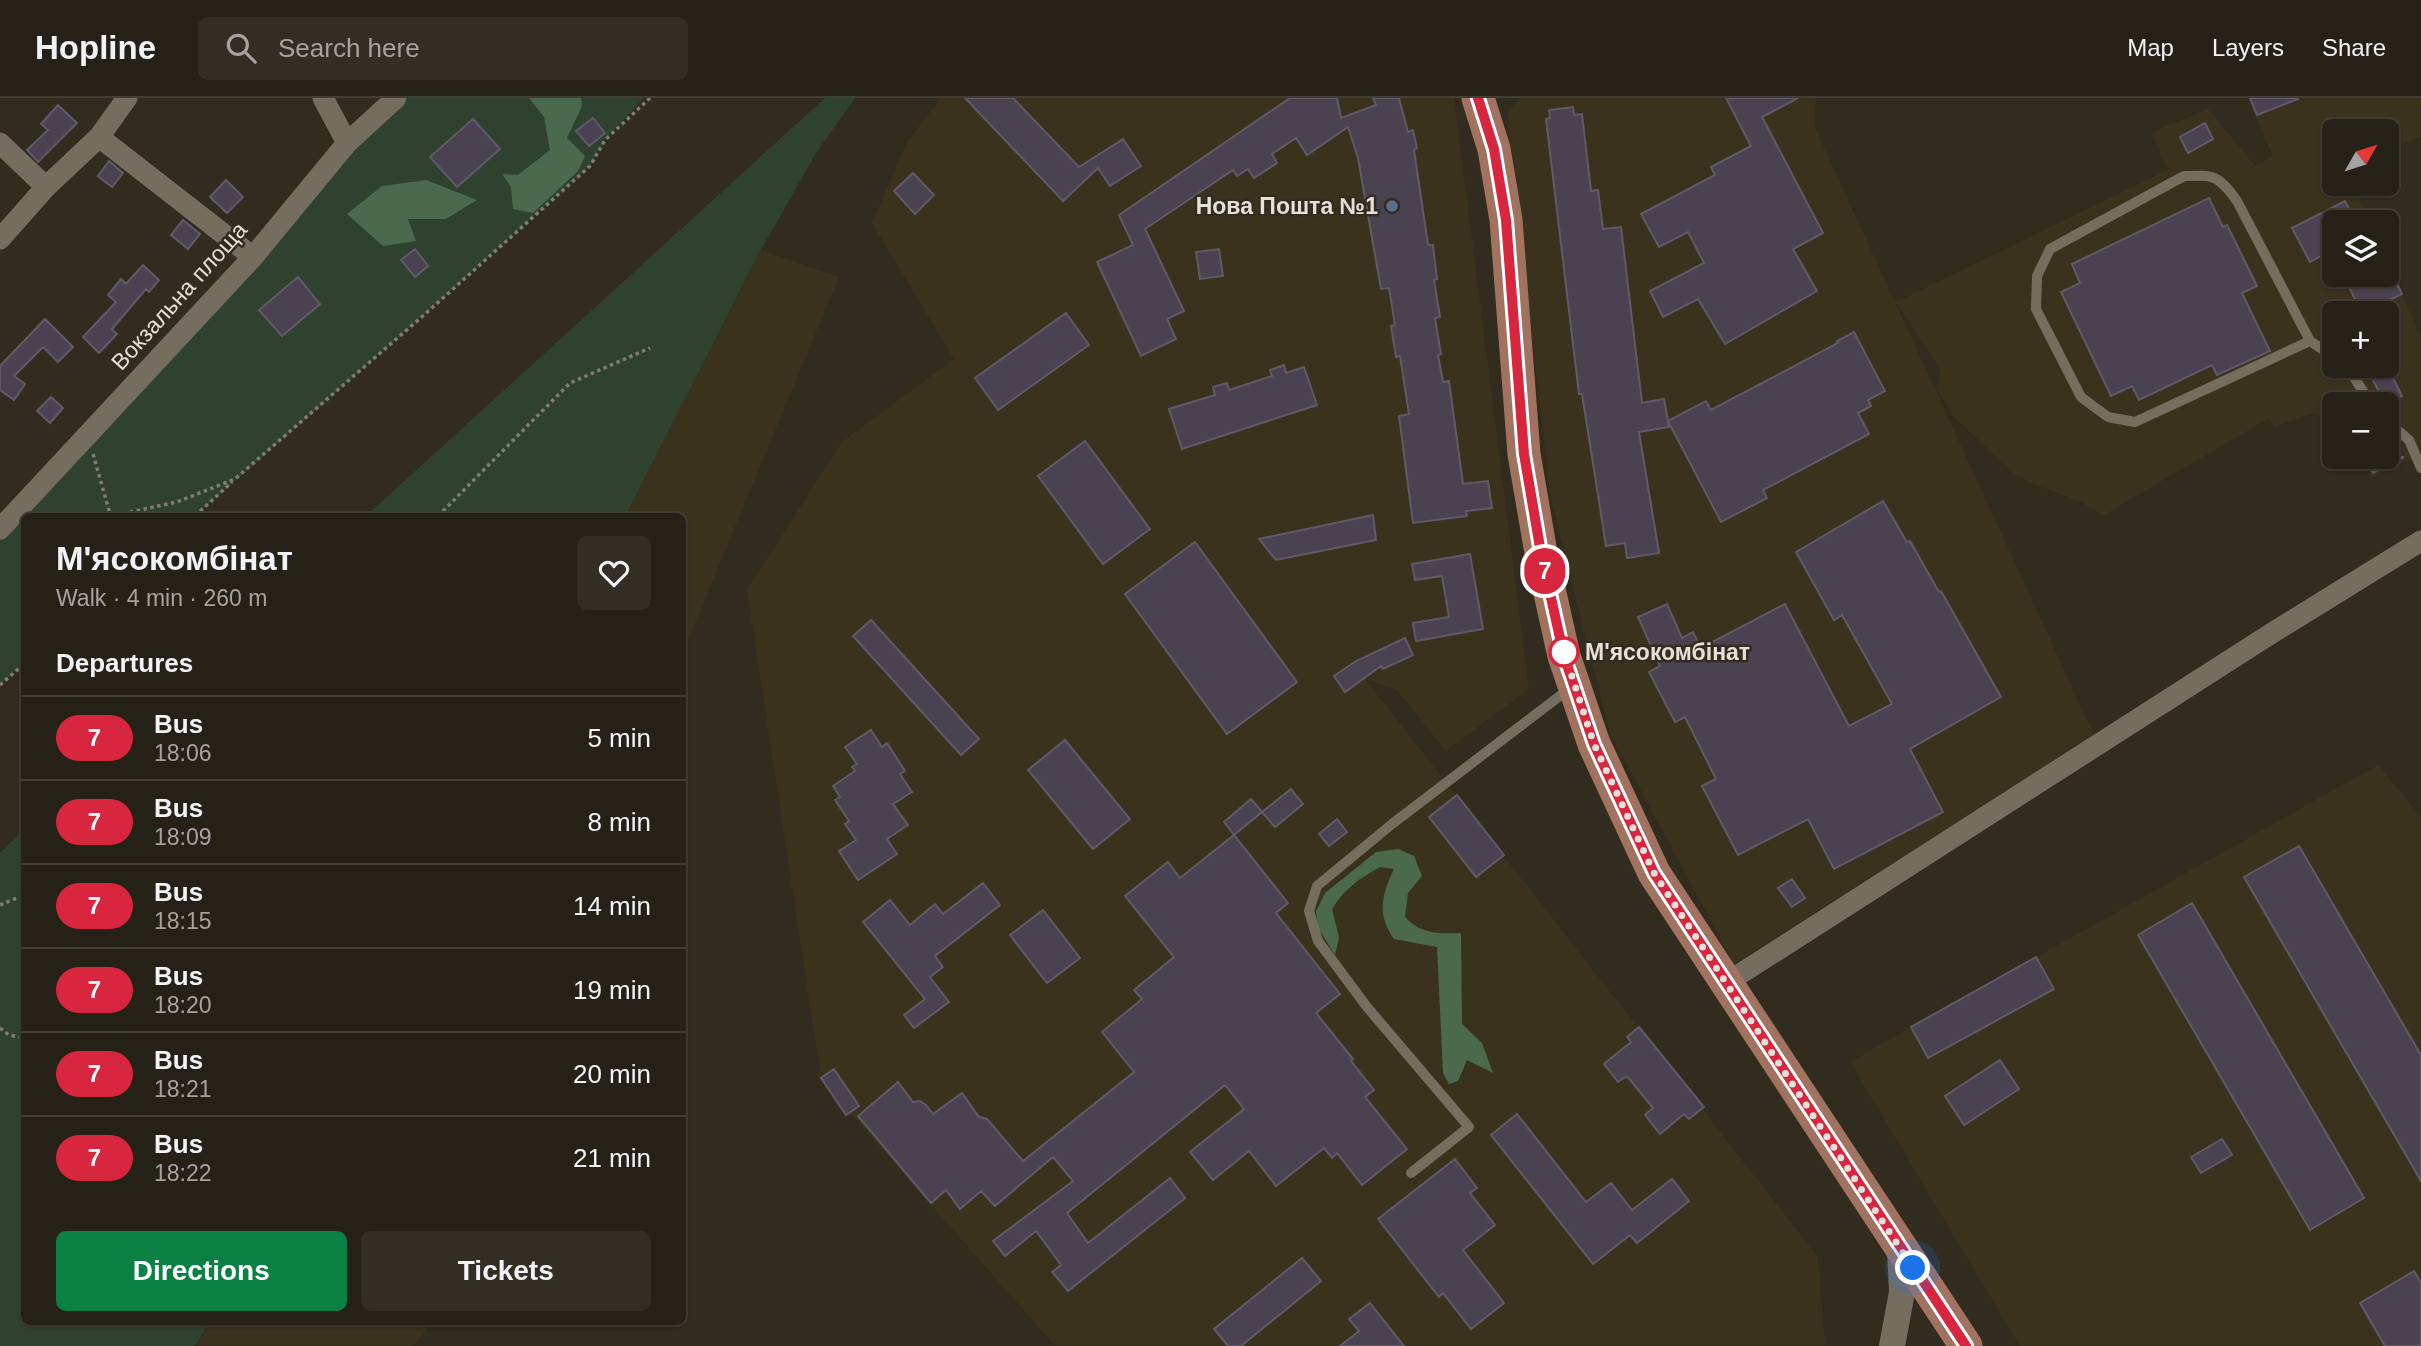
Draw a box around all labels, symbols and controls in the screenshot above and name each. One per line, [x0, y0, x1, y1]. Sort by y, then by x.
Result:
search box [198, 17, 688, 80]
text: Hopline [35, 29, 156, 66]
icon: search [222, 29, 260, 67]
text: Search here [278, 33, 420, 63]
text: Map [2127, 34, 2174, 61]
text: Layers [2212, 34, 2284, 61]
text: Share [2322, 34, 2386, 61]
north arrow [2322, 119, 2399, 196]
map controls [2322, 119, 2399, 469]
place label: Нова Пошта №1 [1196, 193, 1378, 219]
marker: Нова Пошта №1 [1384, 198, 1400, 214]
button: layers [2322, 210, 2399, 287]
street label: Вокзальна площа [106, 217, 252, 375]
button: + [2322, 301, 2399, 378]
button: − [2322, 392, 2399, 469]
button: heart [577, 536, 651, 610]
text: М'ясокомбінат [56, 540, 293, 577]
line badge: 7 [1522, 548, 1568, 594]
text: 7 [1538, 557, 1552, 584]
text: Walk · 4 min · 260 m [56, 585, 267, 611]
marker: М'ясокомбінат [1549, 637, 1579, 667]
place label: М'ясокомбінат [1585, 639, 1750, 665]
text: Departures [56, 648, 193, 678]
text: Bus [154, 709, 203, 739]
text: 5 min [587, 723, 651, 753]
text: 7 [88, 724, 101, 751]
text: 18:06 [154, 740, 212, 766]
text: Bus [154, 793, 203, 823]
text: 8 min [587, 807, 651, 837]
text: 7 [88, 808, 101, 835]
text: 18:09 [154, 824, 212, 850]
text: Bus [154, 877, 203, 907]
text: 14 min [573, 891, 651, 921]
text: 7 [88, 892, 101, 919]
text: 18:15 [154, 908, 212, 934]
text: Bus [154, 961, 203, 991]
text: 19 min [573, 975, 651, 1005]
text: 7 [88, 976, 101, 1003]
text: 18:20 [154, 992, 212, 1018]
text: Bus [154, 1045, 203, 1075]
text: 20 min [573, 1059, 651, 1089]
text: 7 [88, 1060, 101, 1087]
text: 18:21 [154, 1076, 212, 1102]
text: Bus [154, 1129, 203, 1159]
text: 21 min [573, 1143, 651, 1173]
text: 7 [88, 1144, 101, 1171]
text: 18:22 [154, 1160, 212, 1186]
button: Directions [56, 1231, 347, 1311]
button: Tickets [361, 1231, 651, 1311]
your location [1895, 1250, 1930, 1285]

